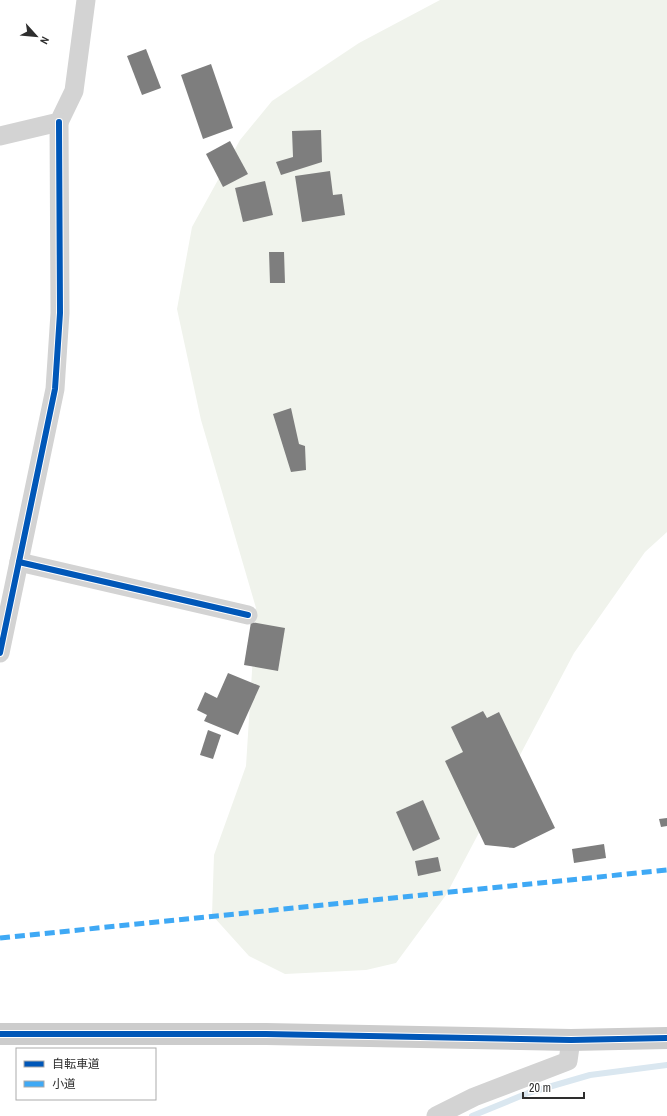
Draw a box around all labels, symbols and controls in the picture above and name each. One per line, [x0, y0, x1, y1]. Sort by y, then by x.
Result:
north arrow [16, 16, 56, 56]
text: N [37, 34, 53, 47]
legend [16, 1048, 156, 1100]
text: 自転車道 [52, 1056, 100, 1072]
scale bar [523, 1074, 584, 1100]
text: 小道 [52, 1076, 76, 1092]
text: 20 m [529, 1080, 551, 1096]

